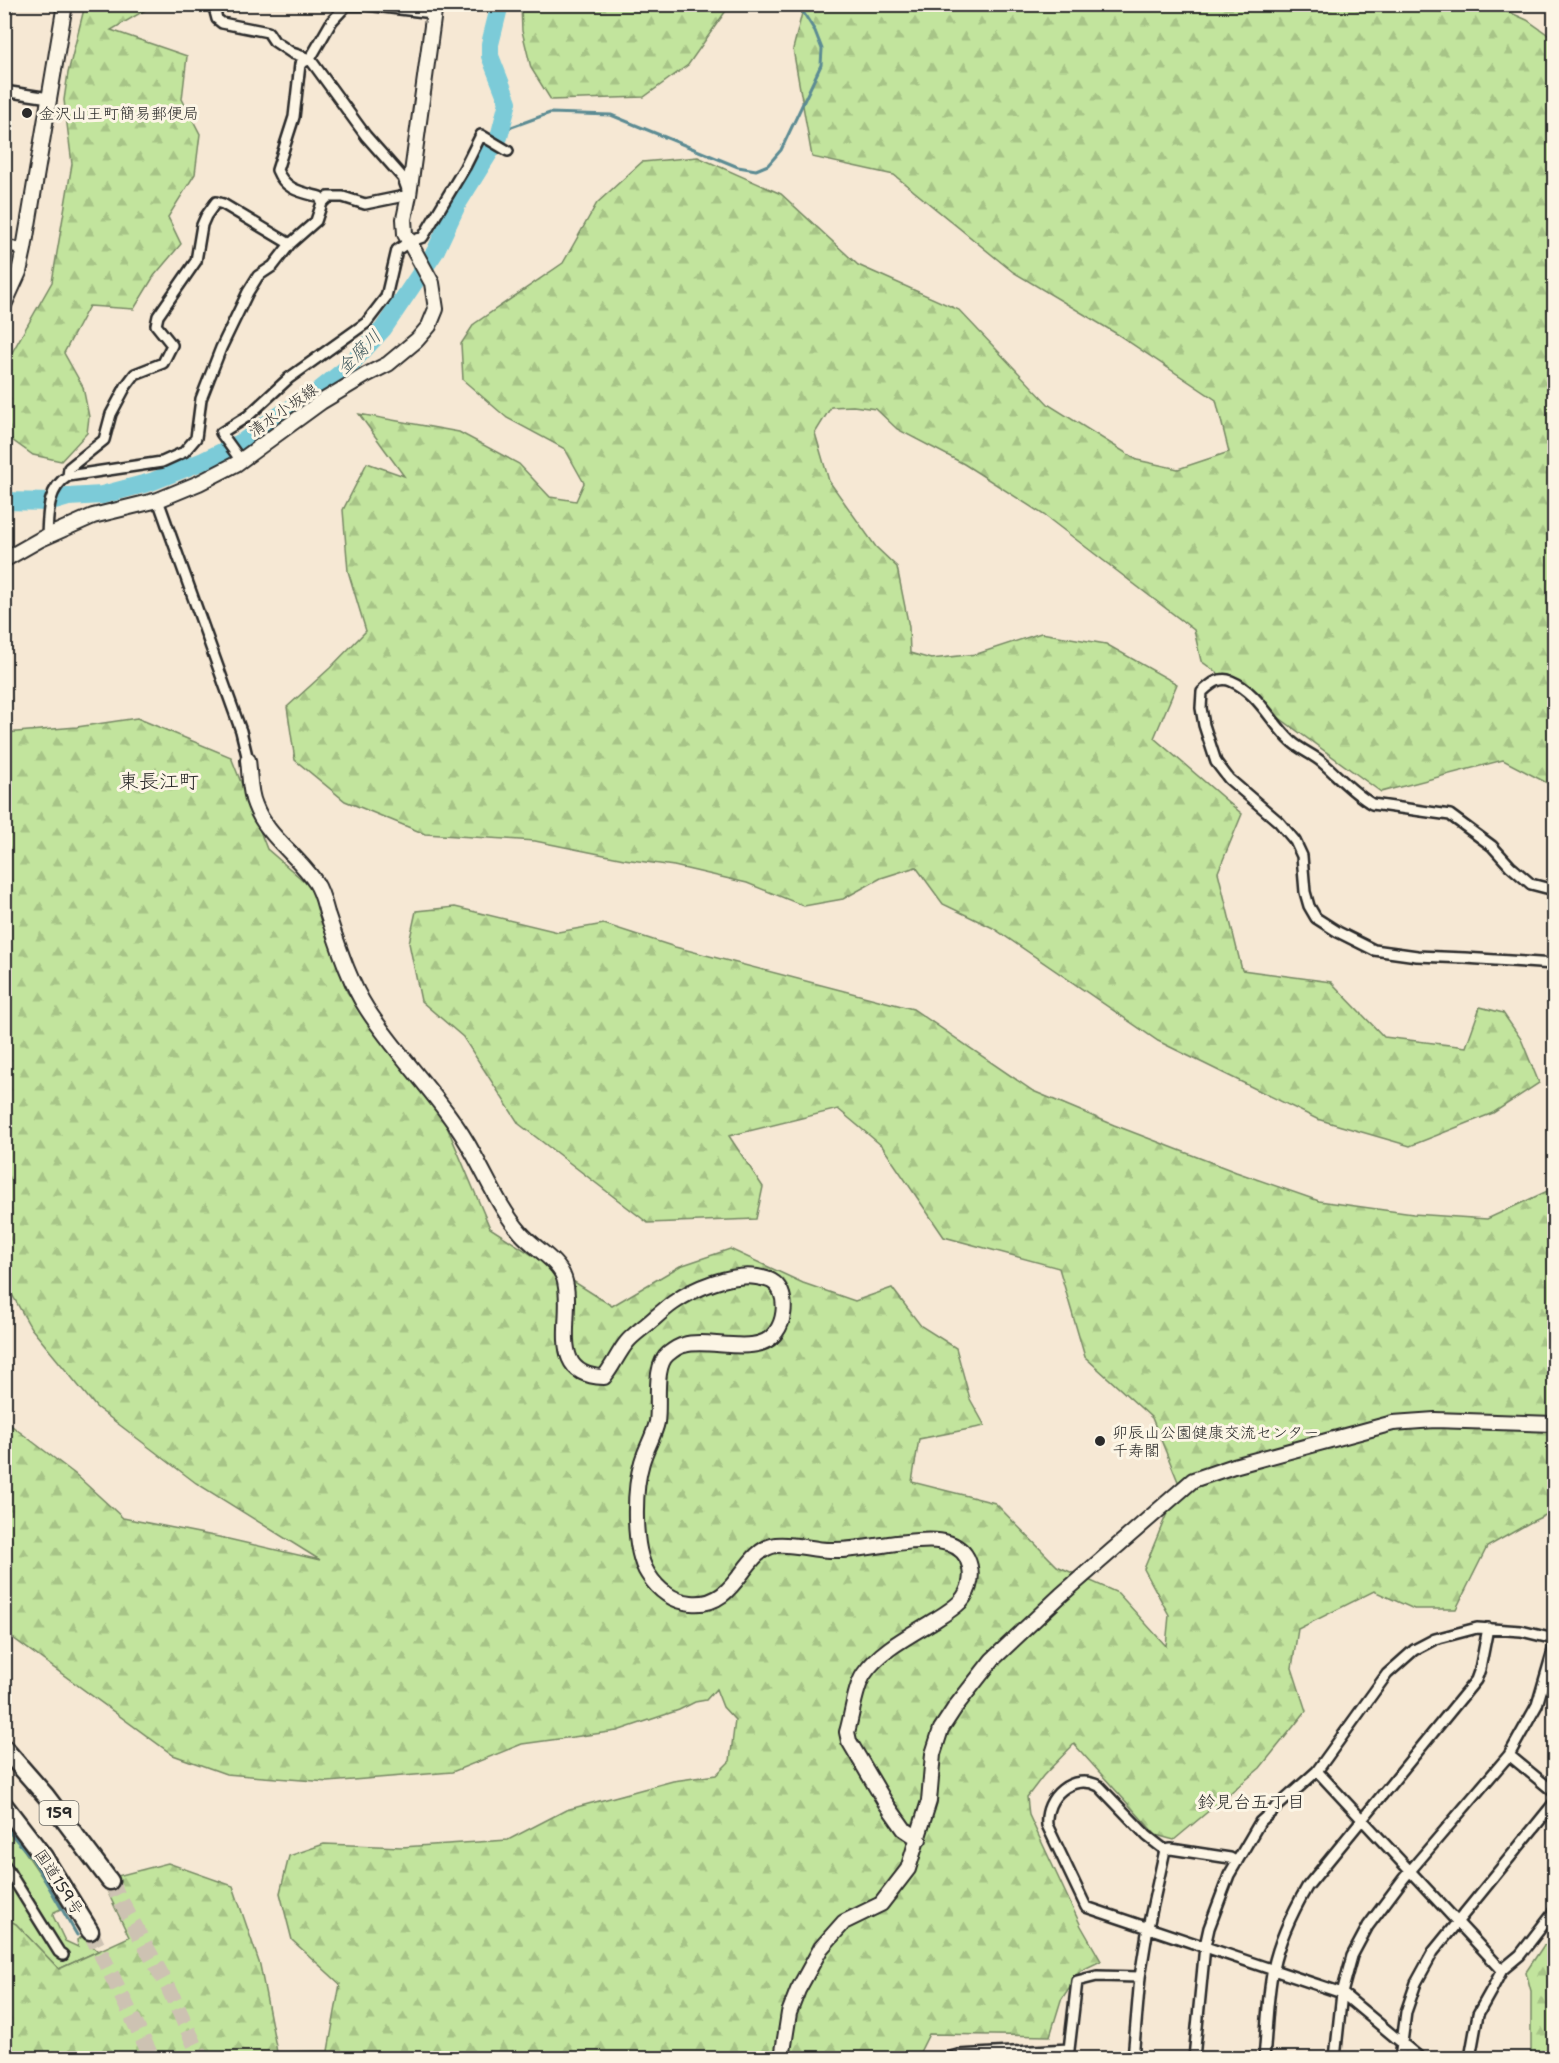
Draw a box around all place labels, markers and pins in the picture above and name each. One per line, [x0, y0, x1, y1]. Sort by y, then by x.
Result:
place label: 金沢山王町簡易郵便局 [39, 103, 199, 124]
marker: 金沢山王町簡易郵便局 [20, 106, 34, 120]
place label: 卯辰山公園健康交流センター 千寿閣 [1112, 1422, 1319, 1461]
marker: 卯辰山公園健康交流センター 千寿閣 [1093, 1434, 1107, 1448]

